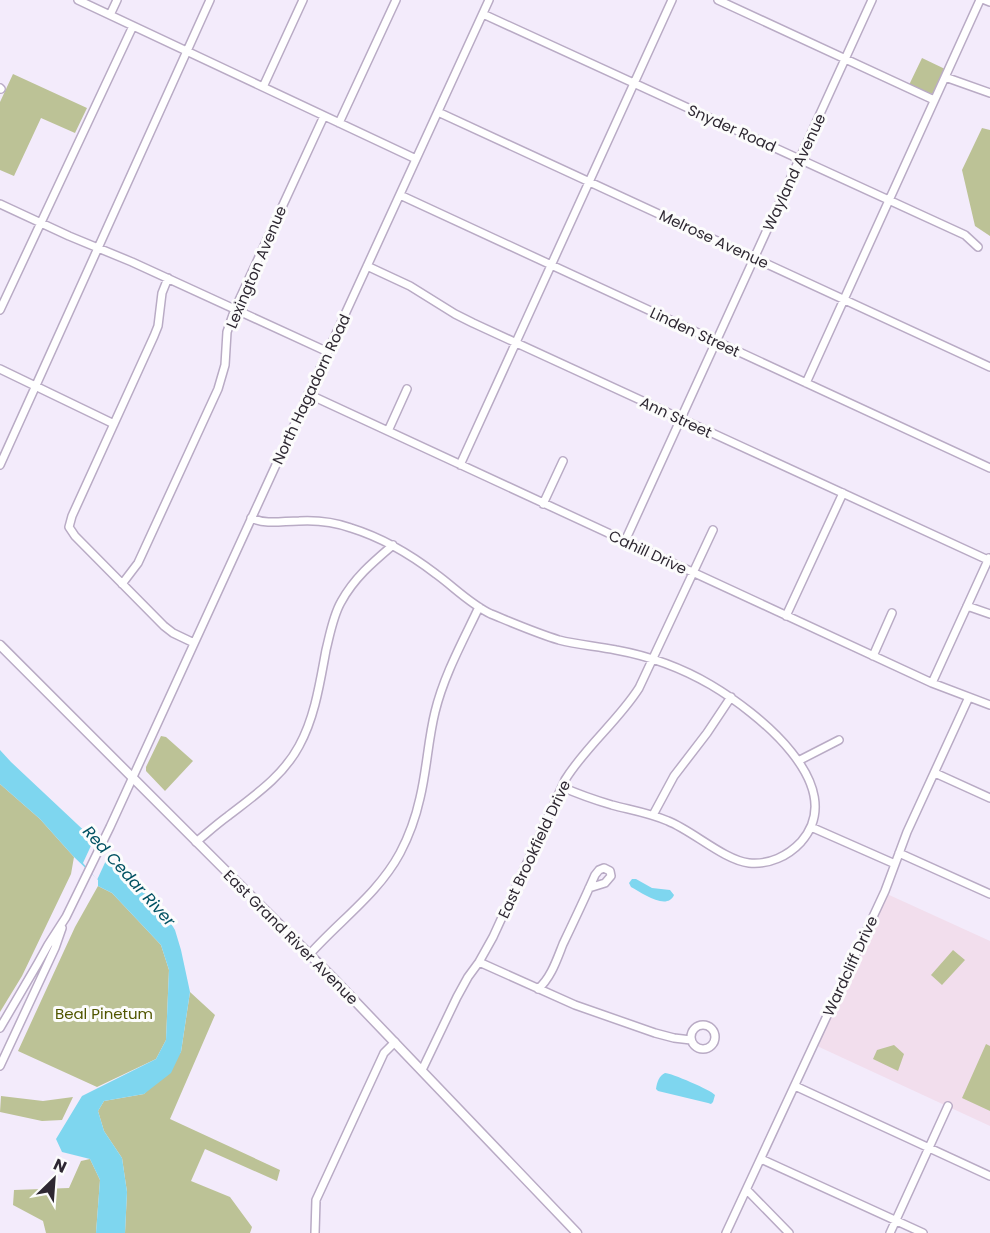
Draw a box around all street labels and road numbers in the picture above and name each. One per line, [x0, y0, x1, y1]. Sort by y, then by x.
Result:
street label: Snyder Road [684, 99, 780, 157]
street label: Wayland Avenue [758, 110, 830, 234]
street label: Lexington Avenue [221, 202, 291, 332]
street label: Melrose Avenue [656, 204, 772, 274]
street label: Linden Street [647, 302, 743, 362]
street label: North Hagadorn Road [267, 310, 355, 468]
street label: Ann Street [637, 391, 715, 443]
street label: Cahill Drive [605, 525, 691, 579]
street label: East Brookfield Drive [493, 776, 575, 922]
street label: East Grand River Avenue [219, 865, 363, 1009]
street label: Wardcliff Drive [818, 912, 882, 1020]

